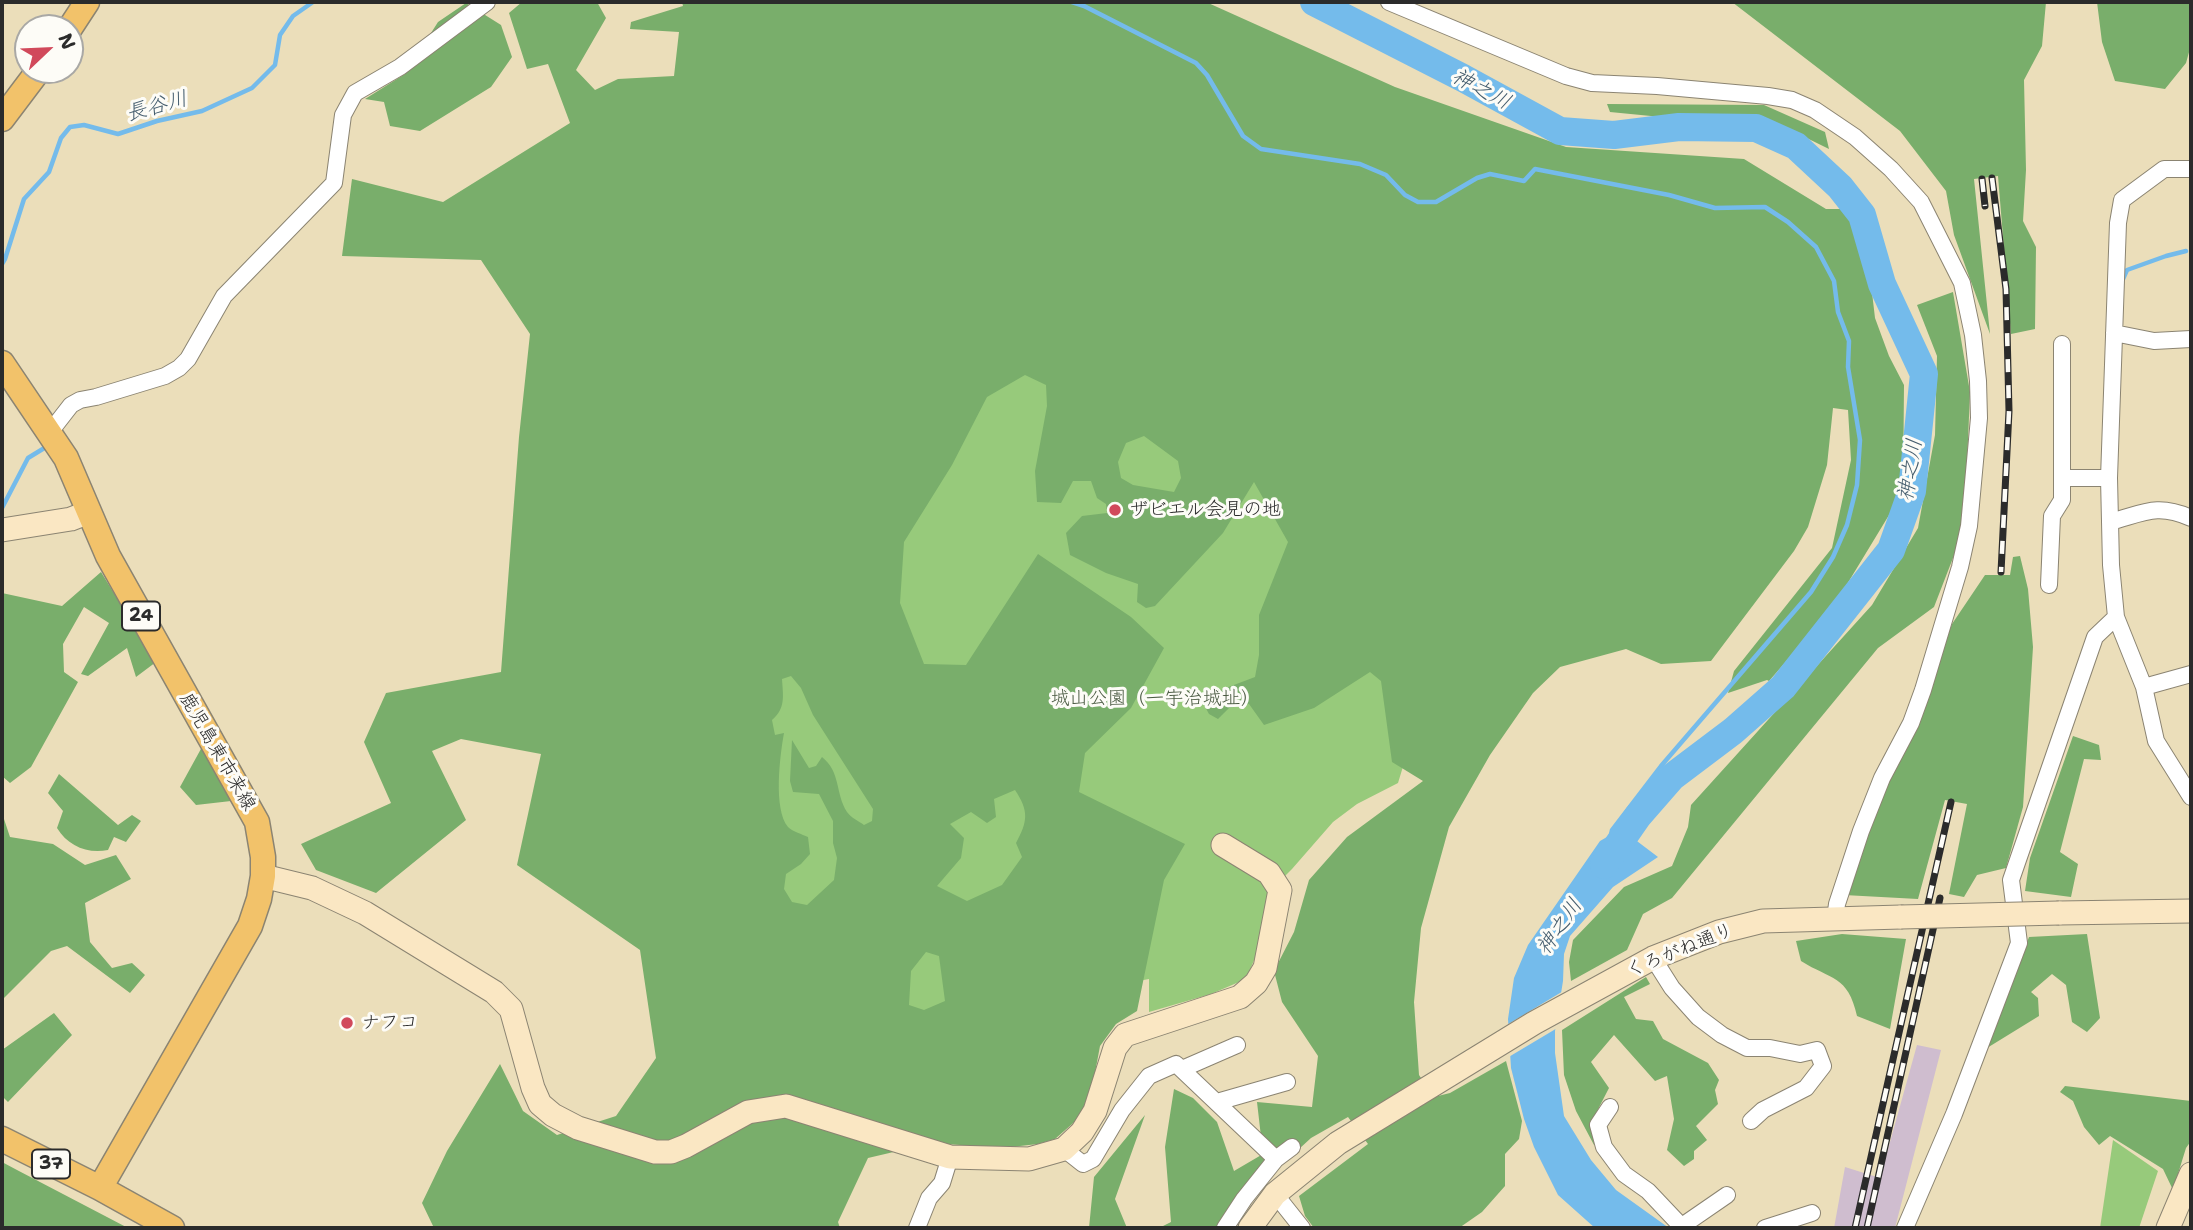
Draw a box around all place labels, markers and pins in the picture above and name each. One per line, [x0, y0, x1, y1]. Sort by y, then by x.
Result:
place label: ザビエル会見の地 [1129, 499, 1281, 521]
marker: ザビエル会見の地 [1107, 502, 1123, 518]
place label: ナフコ [361, 1012, 418, 1034]
marker: ナフコ [339, 1015, 355, 1031]

